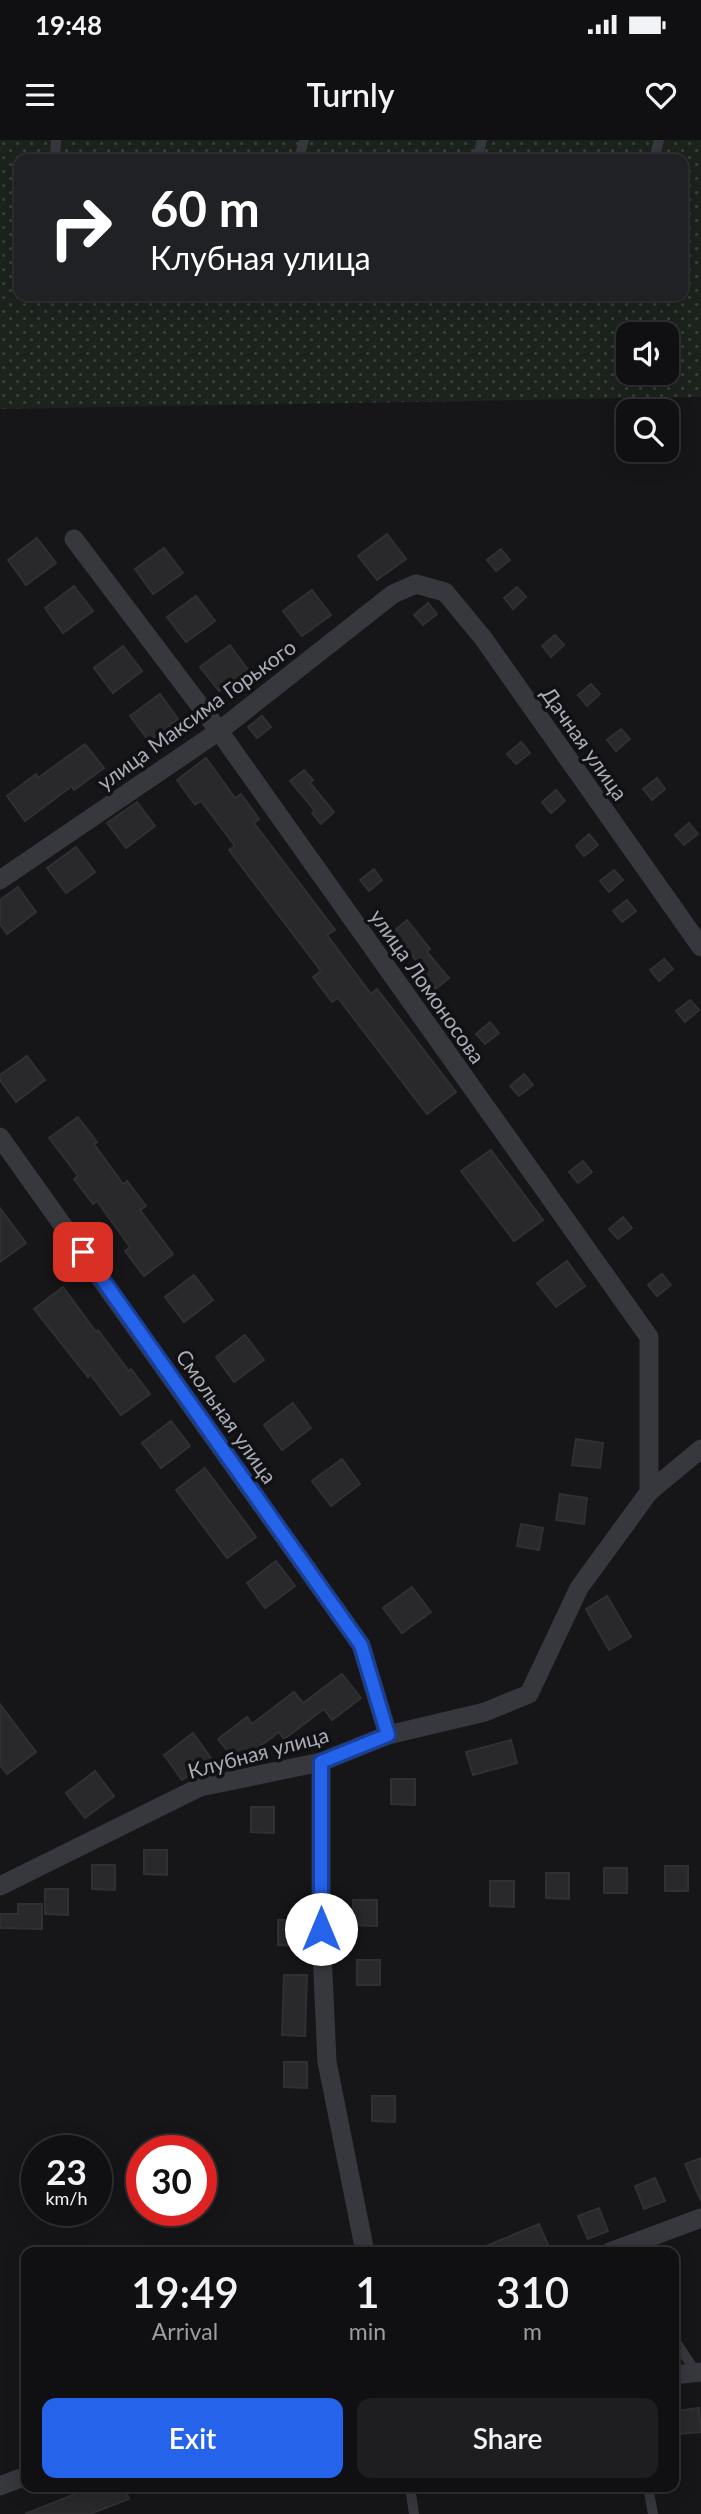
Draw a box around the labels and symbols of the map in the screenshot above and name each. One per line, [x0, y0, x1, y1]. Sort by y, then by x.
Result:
street label: улица Максима Горького [92, 633, 300, 794]
street label: Дачная улица [537, 681, 633, 805]
street label: улица Ломоносова [365, 904, 491, 1068]
pin [53, 1222, 113, 1282]
street label: Смольная улица [171, 1344, 283, 1488]
street label: Клубная улица [185, 1721, 331, 1783]
position arrow [284, 1892, 358, 1966]
speed limit sign: 30 [126, 2135, 217, 2226]

